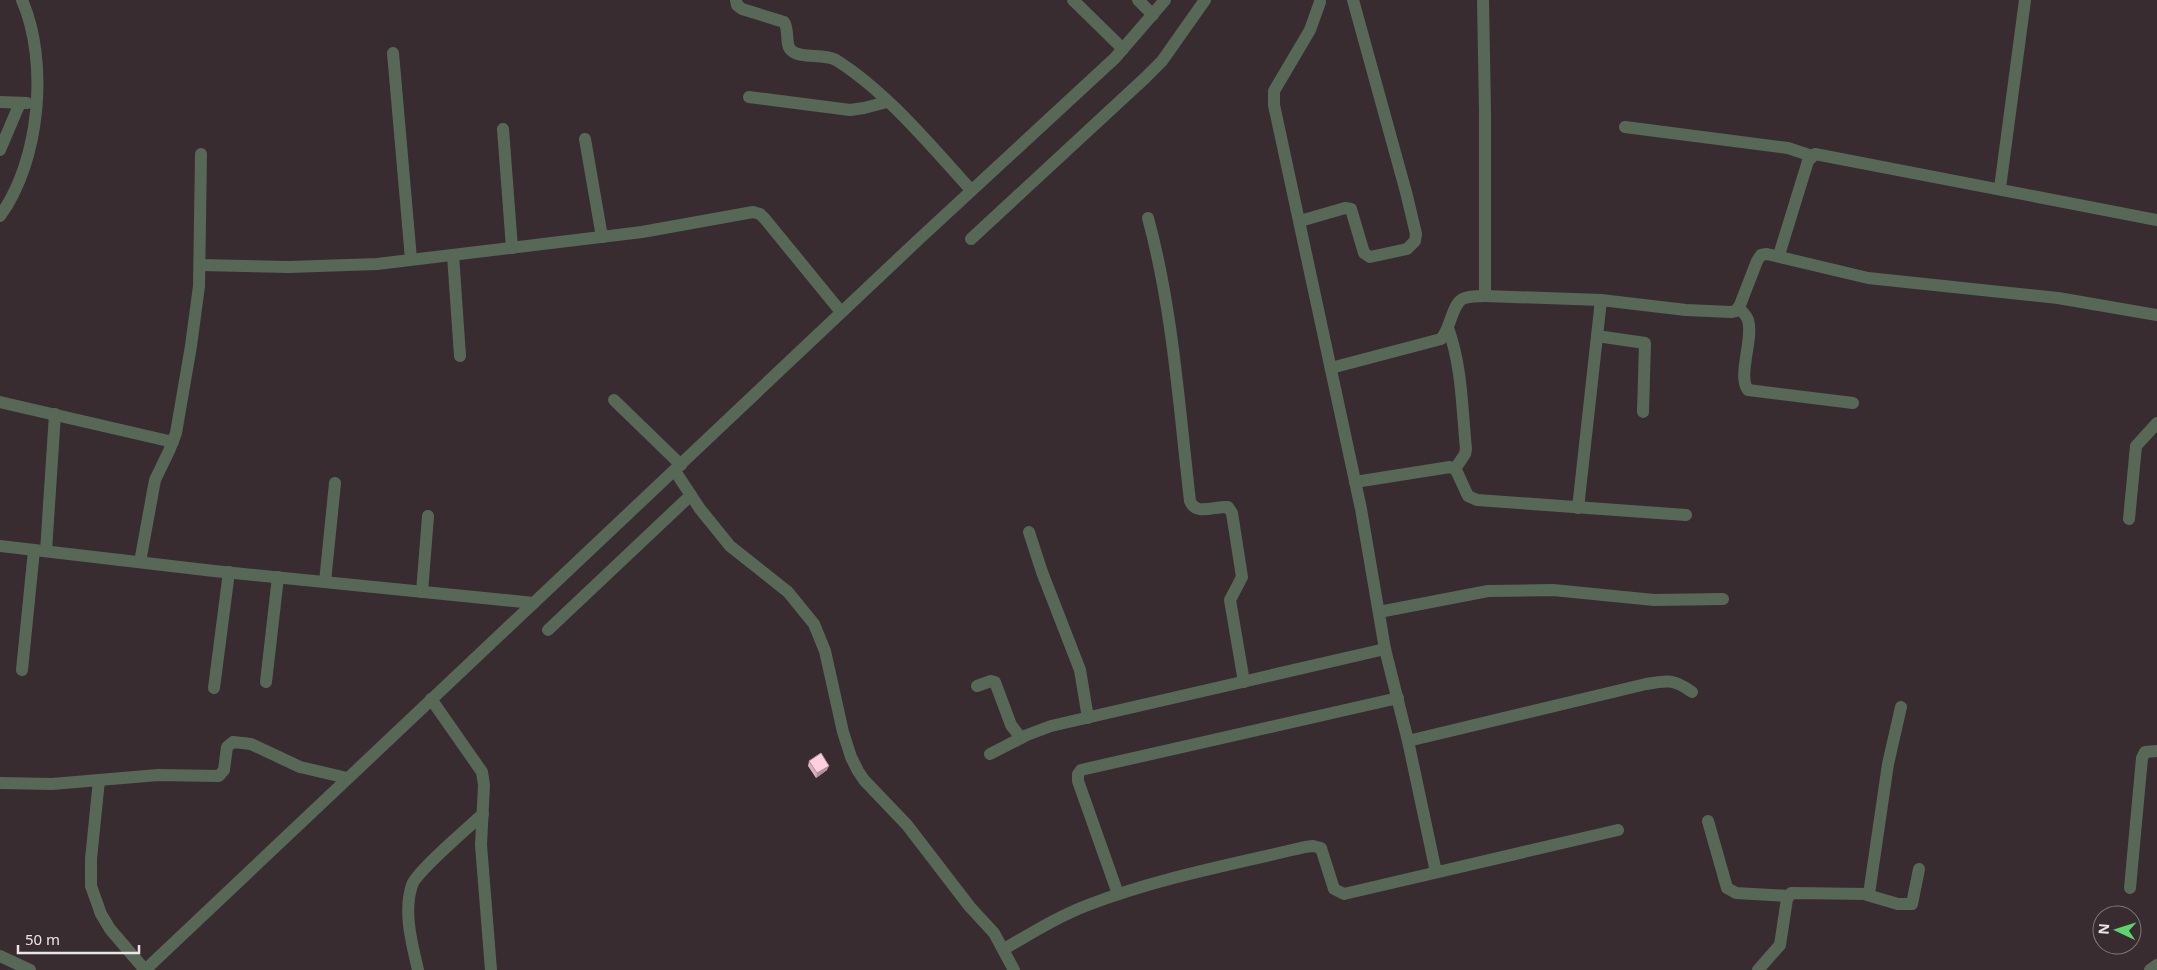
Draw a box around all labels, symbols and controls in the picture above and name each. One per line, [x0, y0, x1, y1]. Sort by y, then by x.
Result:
north arrow [2092, 905, 2142, 955]
scale bar [18, 922, 139, 954]
text: N [2094, 923, 2113, 935]
text: 50 m [25, 929, 60, 949]

